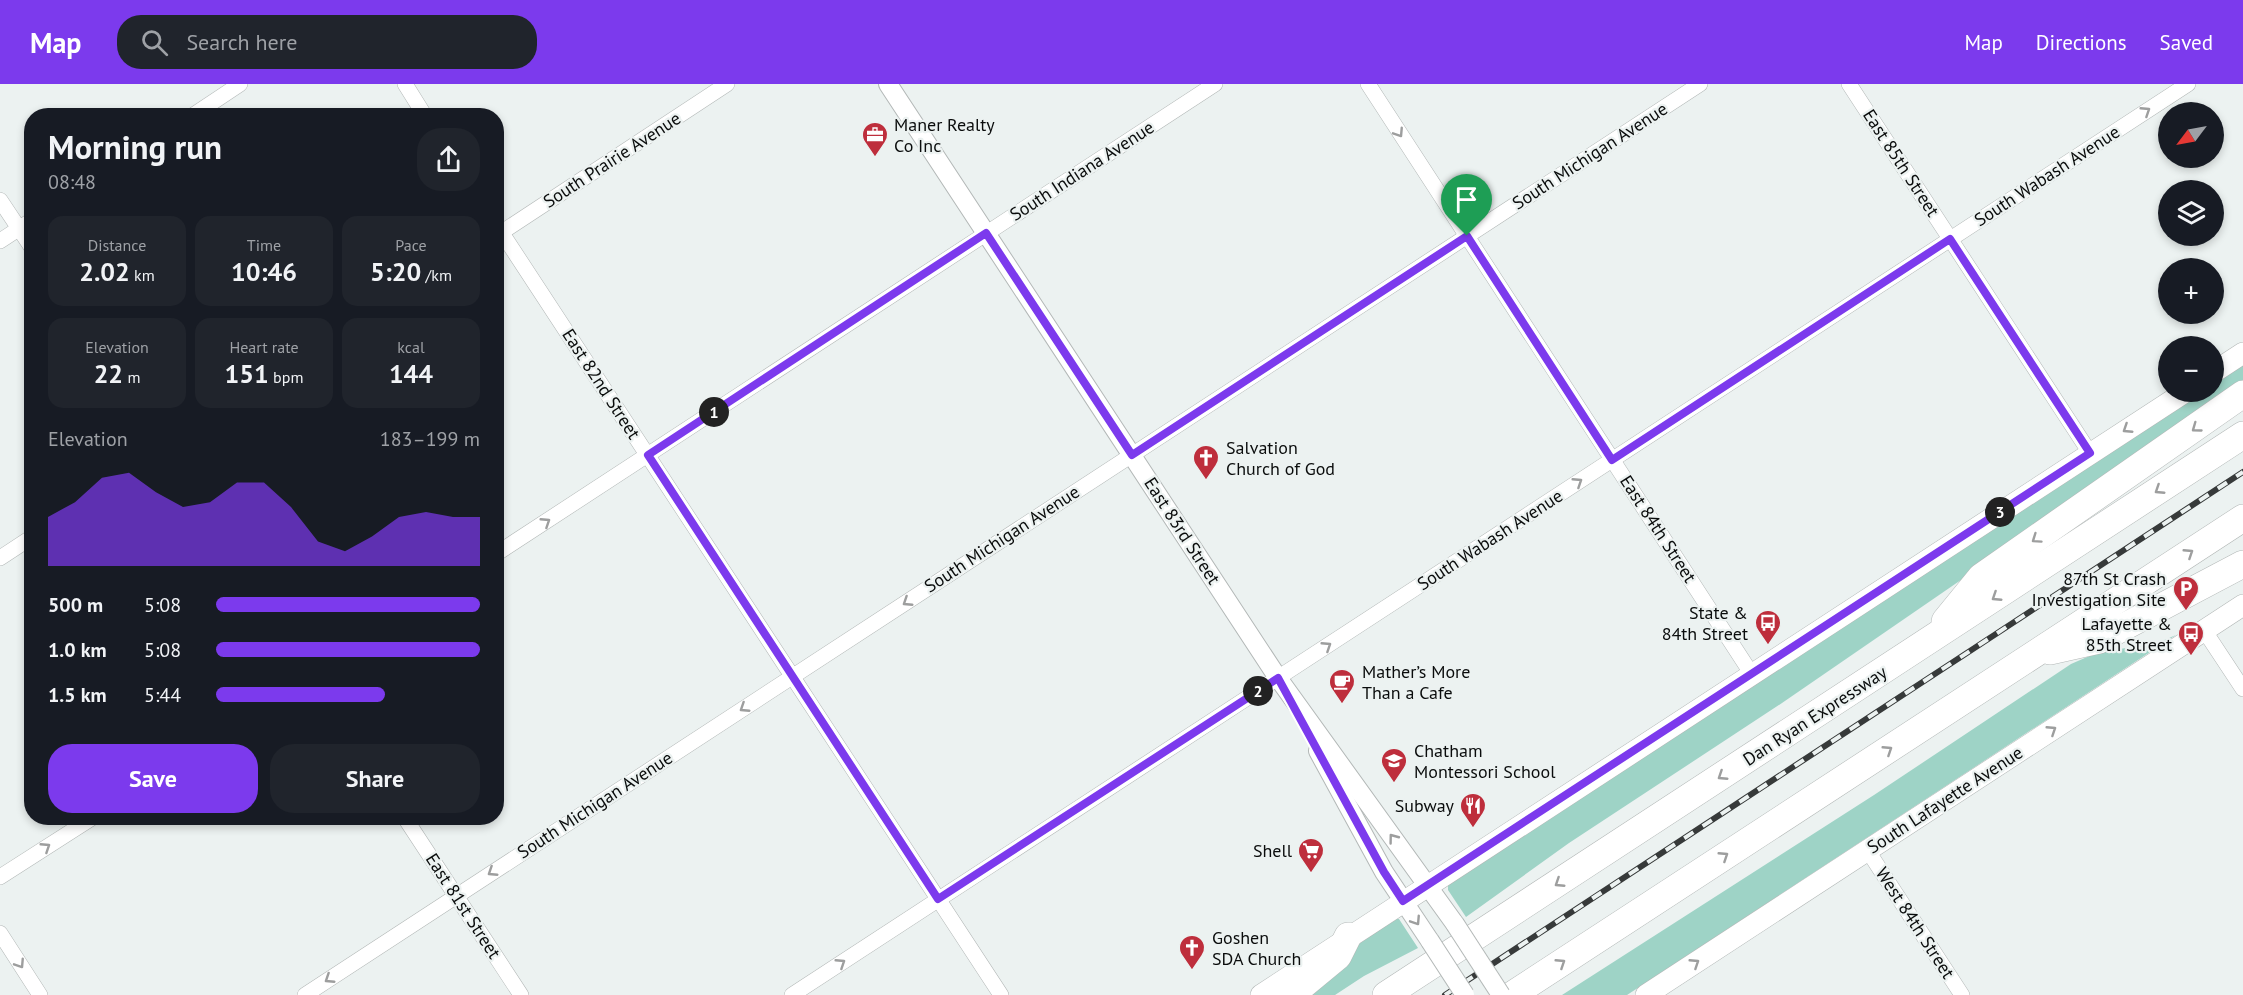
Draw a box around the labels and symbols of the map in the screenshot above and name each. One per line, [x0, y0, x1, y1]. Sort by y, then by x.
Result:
street label: South Michigan Avenue [1508, 97, 1672, 214]
north arrow [2158, 102, 2224, 168]
street label: East 85th Street [1858, 105, 1945, 221]
street label: South Prairie Avenue [539, 107, 685, 213]
one-way arrow [2139, 107, 2150, 118]
place label: Maner Realty Co Inc [894, 113, 995, 157]
street label: South Indiana Avenue [1005, 115, 1158, 226]
office icon: Maner Realty Co Inc [860, 120, 890, 158]
street label: South Wabash Avenue [1970, 120, 2124, 231]
one-way arrow [1392, 127, 1404, 137]
pin [1441, 174, 1492, 236]
street label: East 82nd Street [557, 324, 646, 443]
pin: 1 [699, 397, 729, 427]
one-way arrow [2191, 421, 2202, 432]
one-way arrow [2123, 422, 2134, 433]
place label: Salvation Church of God [1226, 436, 1335, 480]
church icon: Salvation Church of God [1191, 443, 1221, 481]
street label: East 84th Street [1615, 471, 1702, 587]
street label: East 83rd Street [1139, 473, 1226, 589]
one-way arrow [1572, 478, 1583, 489]
street label: South Michigan Avenue [920, 480, 1084, 597]
one-way arrow [2155, 483, 2165, 495]
street label: South Wabash Avenue [1413, 484, 1567, 595]
pin: 3 [1985, 497, 2015, 527]
one-way arrow [539, 518, 550, 529]
one-way arrow [2031, 532, 2042, 543]
one-way arrow [2183, 549, 2193, 561]
place label: 87th St Crash Investigation Site [2032, 567, 2166, 611]
parking icon: 87th St Crash Investigation Site [2171, 574, 2201, 612]
one-way arrow [1992, 590, 2003, 601]
one-way arrow [903, 594, 913, 606]
place label: State & 84th Street [1662, 601, 1748, 645]
bus stop icon: State & 84th Street [1753, 608, 1783, 646]
place label: Lafayette & 85th Street [2082, 612, 2172, 656]
bus stop icon: Lafayette & 85th Street [2176, 619, 2206, 657]
one-way arrow [1321, 642, 1332, 653]
place label: Mather’s More Than a Cafe [1362, 660, 1470, 704]
street label: Dan Ryan Expressway [1738, 660, 1892, 771]
cafe icon: Mather’s More Than a Cafe [1327, 667, 1357, 705]
pin: 2 [1243, 676, 1273, 706]
one-way arrow [739, 701, 750, 712]
one-way arrow [2045, 726, 2056, 737]
place label: Chatham Montessori School [1414, 739, 1556, 783]
street label: South Lafayette Avenue [1863, 741, 2027, 859]
street label: South Michigan Avenue [513, 746, 677, 863]
school or university icon: Chatham Montessori School [1379, 746, 1409, 784]
one-way arrow [1881, 746, 1892, 757]
one-way arrow [1718, 769, 1729, 780]
restaurant icon: Subway [1458, 791, 1488, 829]
place label: Subway [1395, 794, 1455, 817]
one-way arrow [1389, 834, 1400, 845]
supermarket icon: Shell [1296, 836, 1326, 874]
place label: Shell [1253, 839, 1293, 862]
one-way arrow [40, 843, 50, 855]
street label: East 81st Street [421, 849, 506, 963]
one-way arrow [1718, 852, 1728, 864]
street label: West 84th Street [1871, 863, 1960, 983]
one-way arrow [488, 865, 499, 876]
one-way arrow [1555, 875, 1565, 887]
one-way arrow [1409, 915, 1421, 925]
place label: Goshen SDA Church [1212, 926, 1301, 970]
church icon: Goshen SDA Church [1177, 933, 1207, 971]
one-way arrow [13, 957, 24, 968]
one-way arrow [834, 959, 845, 970]
one-way arrow [1554, 959, 1565, 970]
one-way arrow [1688, 959, 1699, 970]
one-way arrow [325, 972, 336, 983]

